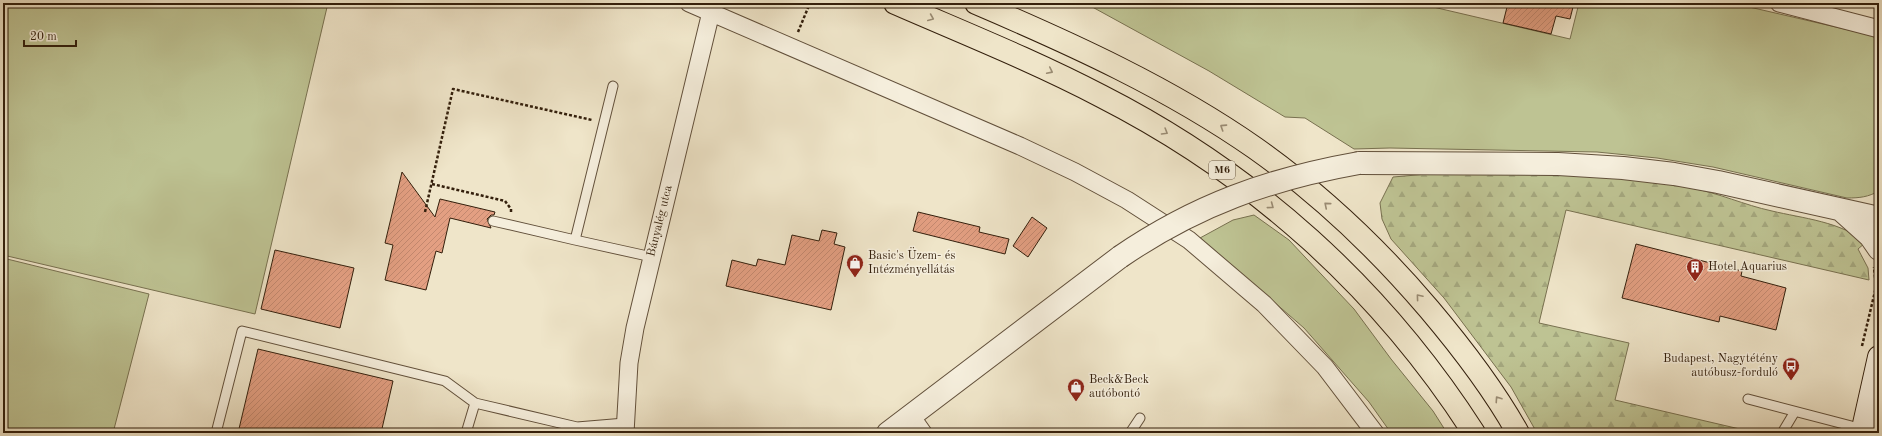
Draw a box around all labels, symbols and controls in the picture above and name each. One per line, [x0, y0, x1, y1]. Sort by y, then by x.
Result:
one-way arrow [928, 14, 935, 22]
scale bar [24, 22, 76, 48]
text: 20 m [30, 31, 57, 43]
one-way arrow [1046, 66, 1053, 74]
one-way arrow [1220, 124, 1227, 132]
one-way arrow [1161, 128, 1168, 135]
road number: M6 [1209, 161, 1235, 179]
street label: Bányalég utca [645, 184, 675, 258]
one-way arrow [1267, 202, 1274, 209]
one-way arrow [1324, 202, 1332, 209]
place label: Basic's Üzem- és Intézményellátás [868, 246, 956, 276]
shop icon: Basic's Üzem- és Intézményellátás [845, 253, 865, 278]
building icon: Hotel Aquarius [1685, 257, 1705, 282]
place label: Hotel Aquarius [1708, 261, 1787, 273]
one-way arrow [1416, 294, 1423, 301]
place label: Budapest, Nagytétény autóbusz-forduló [1663, 353, 1779, 379]
bus stop icon: Budapest, Nagytétény autóbusz-forduló [1781, 356, 1801, 381]
place label: Beck&Beck autóbontó [1089, 374, 1149, 400]
shop icon: Beck&Beck autóbontó [1066, 377, 1086, 402]
one-way arrow [1495, 396, 1503, 403]

